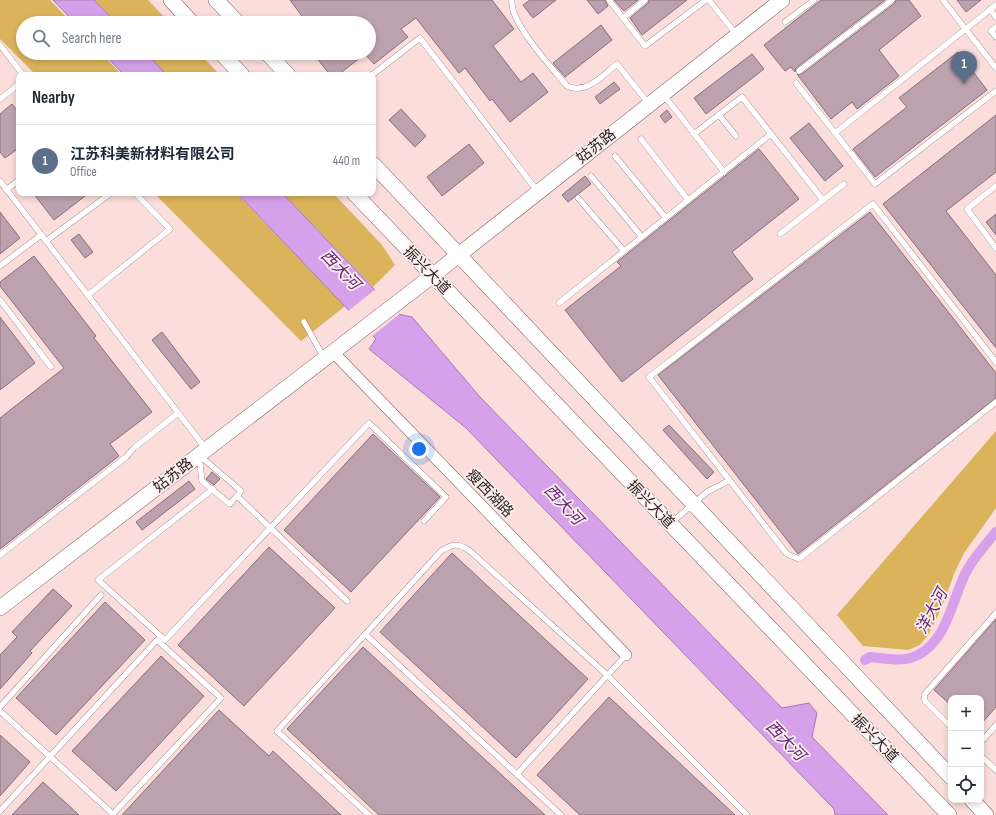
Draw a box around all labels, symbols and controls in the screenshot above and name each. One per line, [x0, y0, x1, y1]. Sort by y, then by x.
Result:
search box [16, 16, 376, 60]
icon: search [30, 27, 52, 49]
text: Search here [62, 29, 122, 48]
pin: 1 [951, 51, 977, 84]
text: Nearby [32, 88, 75, 108]
street label: 姑苏路 [573, 125, 620, 168]
text: 江苏科美新材料有限公司 [70, 145, 235, 164]
text: 1 [42, 153, 48, 169]
text: 440 m [333, 153, 360, 169]
text: Office [70, 164, 97, 180]
street label: 振兴大道 [399, 242, 454, 299]
water label: 西大河 [316, 246, 366, 296]
your location [409, 439, 429, 459]
street label: 姑苏路 [150, 454, 197, 497]
street label: 瘦西湖路 [462, 465, 517, 522]
street label: 振兴大道 [623, 476, 678, 533]
water label: 西大河 [540, 481, 588, 531]
water label: 洋大河 [913, 583, 953, 637]
map controls [948, 695, 984, 803]
button: + [948, 695, 984, 731]
street label: 振兴大道 [847, 710, 902, 767]
water label: 西大河 [761, 717, 811, 767]
button: − [948, 731, 984, 767]
button: locate [948, 767, 984, 803]

